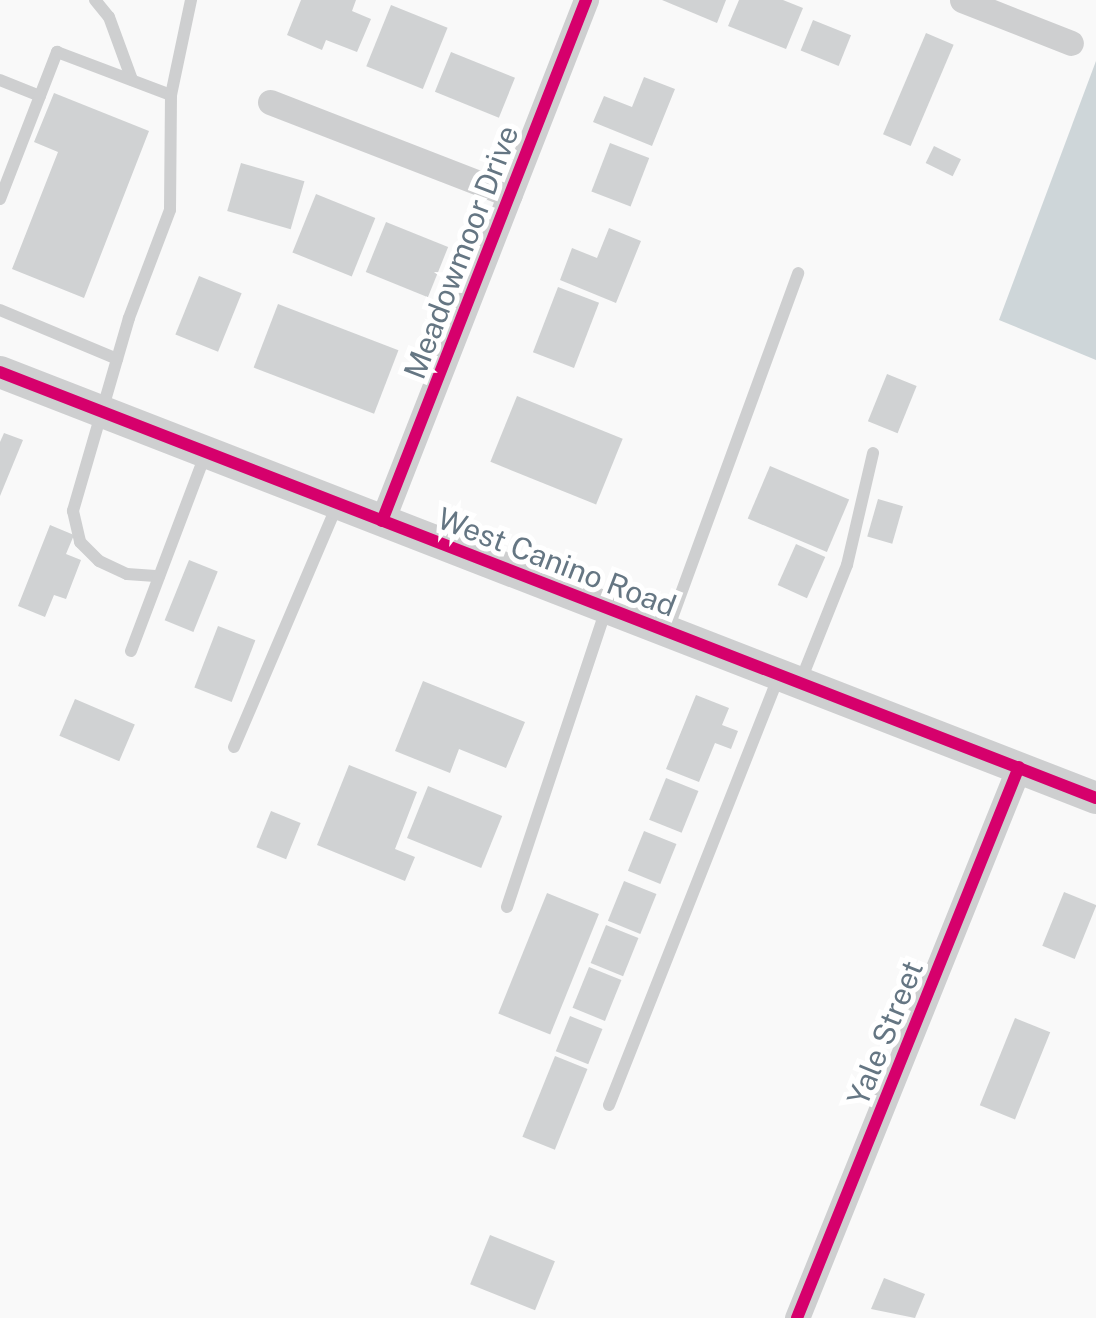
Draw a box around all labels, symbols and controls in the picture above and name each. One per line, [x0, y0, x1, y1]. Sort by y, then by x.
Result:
street label: Meadowmoor Drive [396, 120, 526, 384]
street label: West Canino Road [433, 500, 681, 624]
street label: Yale Street [840, 955, 930, 1111]

